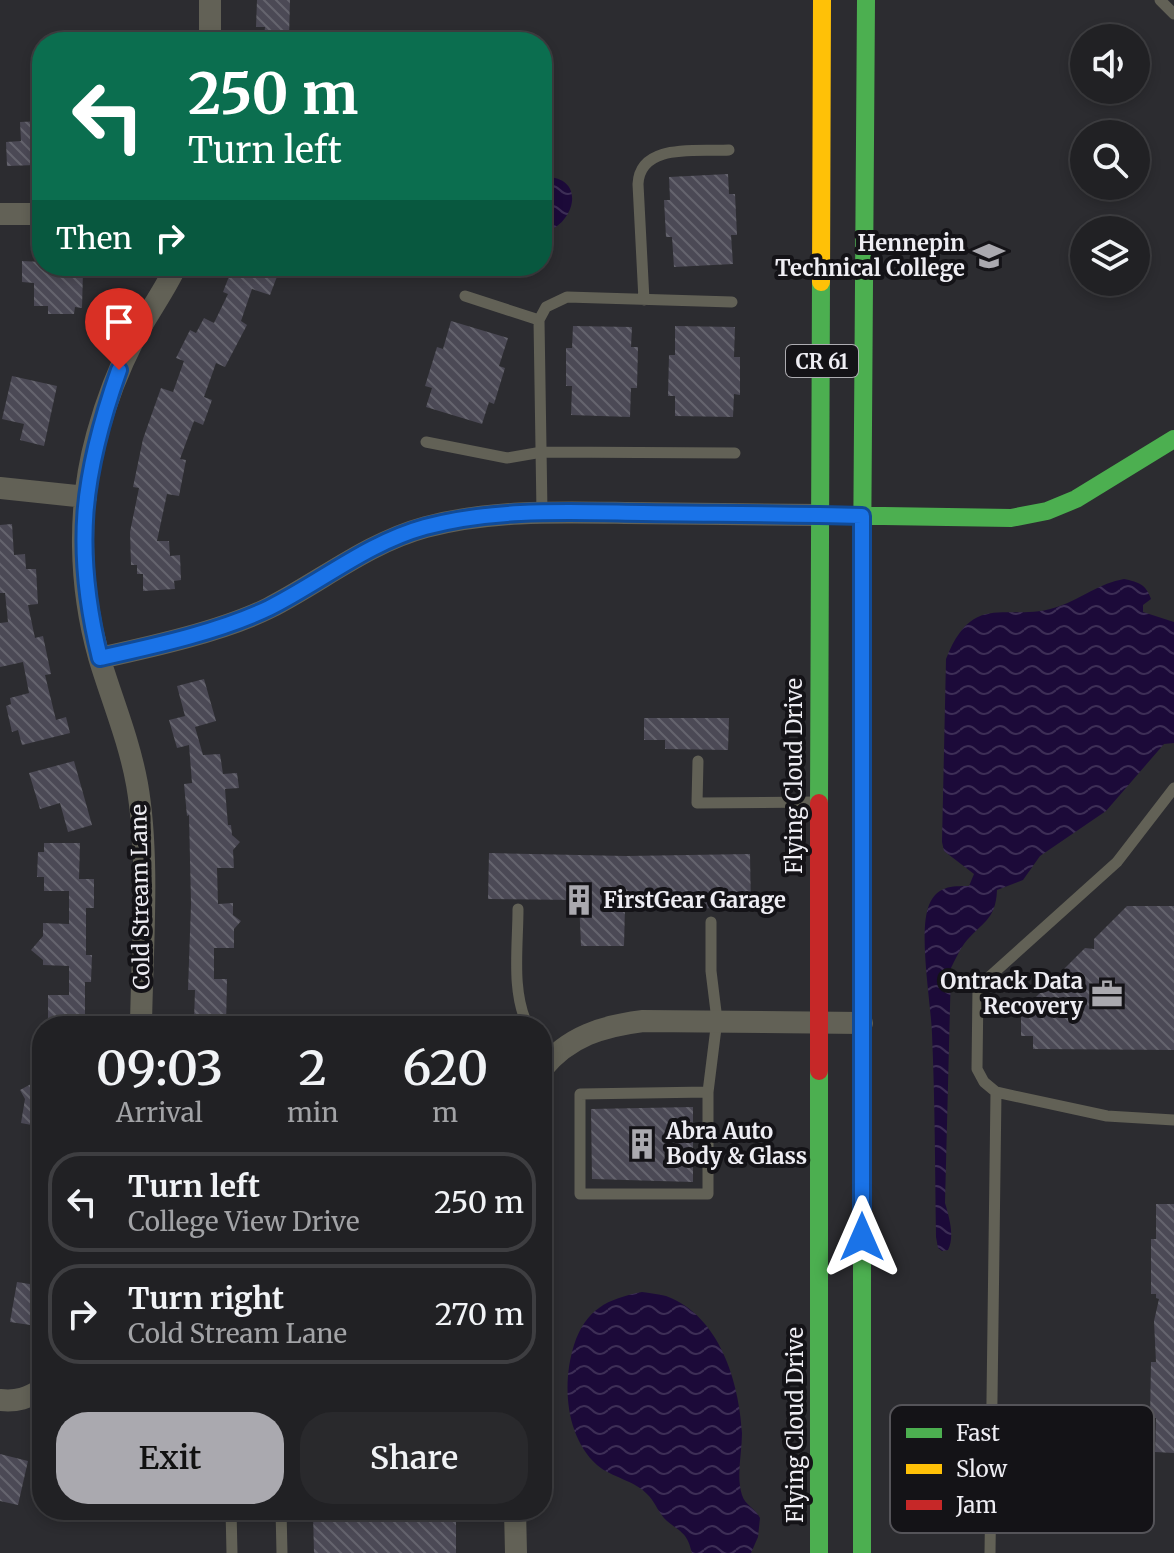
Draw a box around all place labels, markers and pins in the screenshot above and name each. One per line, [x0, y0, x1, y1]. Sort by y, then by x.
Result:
place label: Hennepin Technical College [775, 229, 965, 282]
school or university icon: Hennepin Technical College [972, 239, 1006, 273]
pin [85, 288, 153, 370]
building icon: FirstGear Garage [562, 883, 596, 917]
place label: FirstGear Garage [603, 886, 786, 914]
place label: Ontrack Data Recovery [940, 967, 1084, 1020]
office icon: Ontrack Data Recovery [1090, 977, 1124, 1011]
place label: Abra Auto Body & Glass [665, 1117, 807, 1170]
building icon: Abra Auto Body & Glass [625, 1127, 659, 1161]

